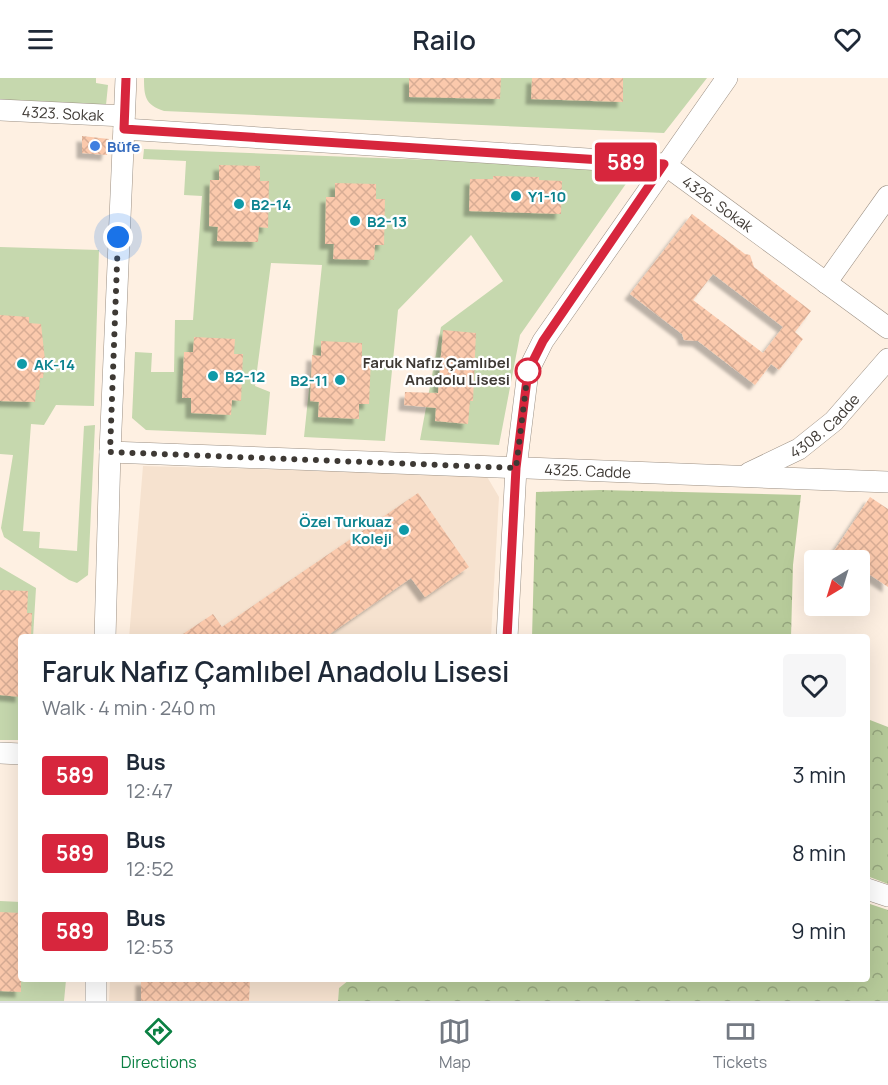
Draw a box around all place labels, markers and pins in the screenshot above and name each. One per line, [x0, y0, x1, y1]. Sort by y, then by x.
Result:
place label: Büfe [107, 136, 140, 157]
marker: Büfe [88, 139, 102, 153]
place label: Y1-10 [528, 186, 566, 207]
marker: Y1-10 [509, 189, 523, 203]
place label: B2-14 [251, 194, 291, 215]
marker: B2-14 [232, 197, 246, 211]
place label: B2-13 [367, 211, 407, 232]
marker: B2-13 [348, 214, 362, 228]
place label: Faruk Nafız Çamlıbel Anadolu Lisesi [363, 352, 510, 390]
place label: AK-14 [34, 354, 75, 375]
marker: AK-14 [15, 357, 29, 371]
marker: Faruk Nafız Çamlıbel Anadolu Lisesi [515, 358, 541, 384]
place label: B2-12 [225, 366, 265, 387]
marker: B2-12 [206, 369, 220, 383]
place label: B2-11 [290, 370, 328, 391]
marker: B2-11 [333, 373, 347, 387]
place label: Özel Turkuaz Koleji [299, 511, 392, 549]
marker: Özel Turkuaz Koleji [397, 523, 411, 537]

